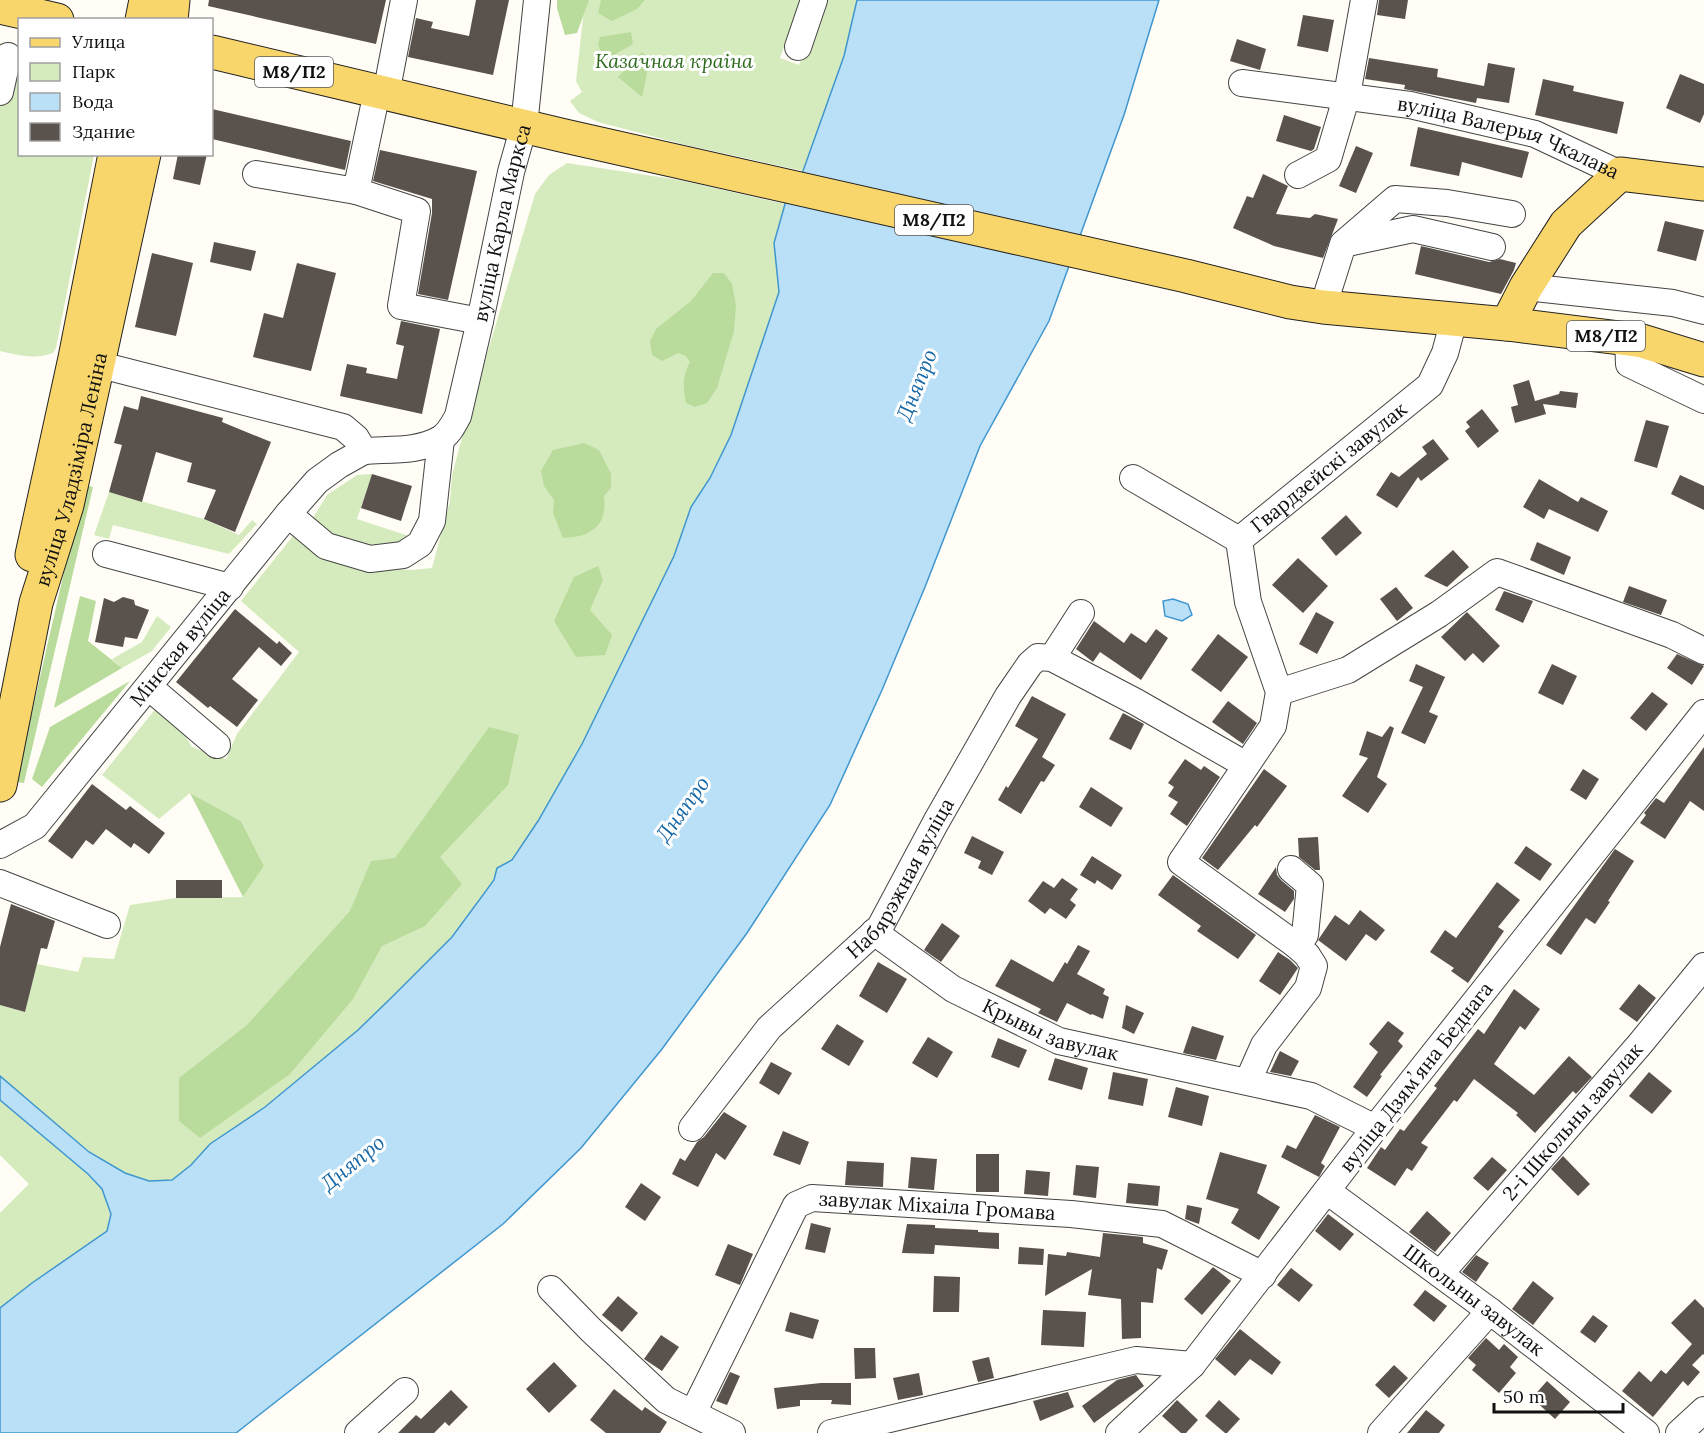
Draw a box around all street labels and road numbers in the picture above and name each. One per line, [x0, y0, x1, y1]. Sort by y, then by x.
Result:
road number: М8/П2 [255, 57, 333, 87]
street label: вуліца Валерыя Чкалава [1396, 90, 1623, 184]
street label: вуліца Карла Маркса [467, 121, 536, 324]
road number: М8/П2 [895, 205, 973, 235]
road number: М8/П2 [1567, 321, 1645, 351]
street label: вуліца Уладзіміра Леніна [29, 350, 112, 589]
street label: Гвардзейскі завулак [1245, 396, 1412, 538]
street label: Мінская вуліца [124, 583, 235, 711]
street label: Набярэжная вуліца [841, 793, 959, 964]
street label: вуліца Дзямʼяна Беднага [1334, 977, 1498, 1177]
street label: Крывы завулак [979, 992, 1121, 1066]
street label: 2-і Школьны завулак [1497, 1037, 1648, 1205]
street label: завулак Міхаіла Громава [818, 1185, 1056, 1225]
street label: Школьны завулак [1399, 1239, 1550, 1361]

